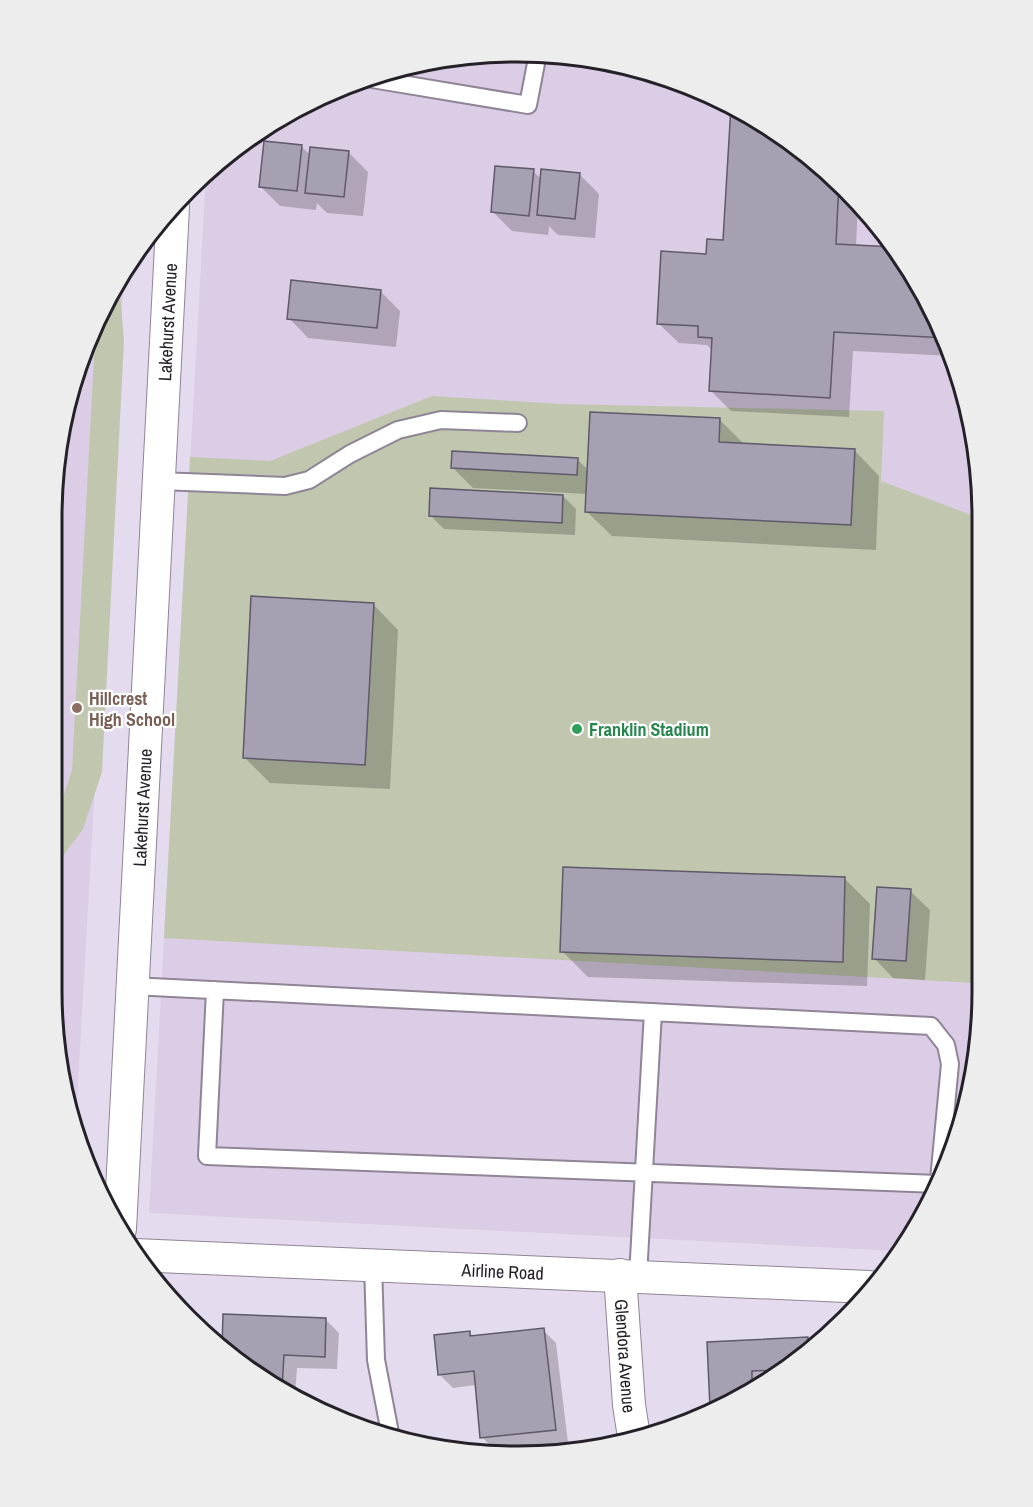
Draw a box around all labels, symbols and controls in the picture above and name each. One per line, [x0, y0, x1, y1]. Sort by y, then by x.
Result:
street label: Lakehurst Avenue [151, 263, 183, 382]
place label: Hillcrest High School [89, 686, 175, 732]
marker: Hillcrest High School [70, 701, 84, 715]
place label: Franklin Stadium [589, 717, 709, 742]
marker: Franklin Stadium [570, 722, 584, 736]
street label: Lakehurst Avenue [126, 748, 157, 867]
street label: Airline Road [460, 1257, 544, 1285]
street label: Glendora Avenue [609, 1298, 643, 1415]

